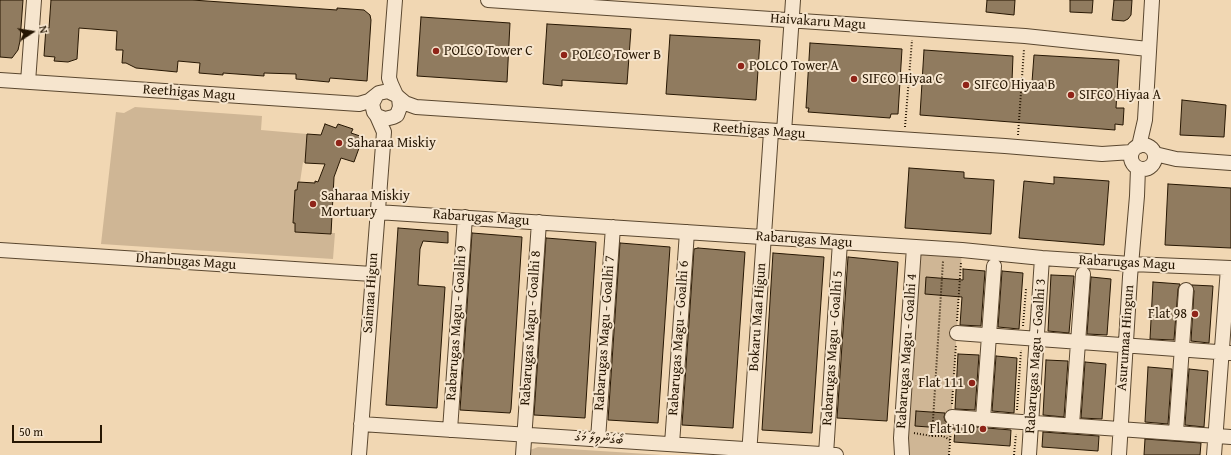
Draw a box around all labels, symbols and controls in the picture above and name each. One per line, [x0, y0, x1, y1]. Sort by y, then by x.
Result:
street label: Haivakaru Magu [770, 10, 866, 34]
north arrow [12, 12, 52, 52]
text: N [35, 24, 52, 35]
place label: POLCO Tower C [444, 43, 533, 59]
marker: POLCO Tower C [431, 46, 441, 56]
place label: POLCO Tower B [572, 47, 661, 63]
marker: POLCO Tower B [559, 50, 569, 60]
place label: POLCO Tower A [749, 58, 839, 74]
marker: POLCO Tower A [736, 61, 746, 71]
place label: SIFCO Hiyaa C [862, 71, 943, 87]
marker: SIFCO Hiyaa C [849, 74, 859, 84]
place label: SIFCO Hiyaa B [974, 77, 1055, 93]
marker: SIFCO Hiyaa B [961, 80, 971, 90]
street label: Reethigas Magu [142, 81, 236, 105]
place label: SIFCO Hiyaa A [1079, 87, 1161, 103]
marker: SIFCO Hiyaa A [1066, 90, 1076, 100]
street label: Reethigas Magu [712, 119, 806, 143]
place label: Saharaa Miskiy [347, 135, 436, 151]
marker: Saharaa Miskiy [334, 138, 344, 148]
place label: Saharaa Miskiy Mortuary [321, 188, 410, 220]
marker: Saharaa Miskiy Mortuary [308, 199, 318, 209]
street label: Rabarugas Magu [432, 206, 530, 230]
street label: Rabarugas Magu [755, 228, 853, 252]
street label: Rabarugas Magu - Goalhi 9 [443, 245, 471, 401]
street label: Dhanbugas Magu [135, 250, 237, 274]
street label: Rabarugas Magu - Goalhi 8 [517, 250, 545, 406]
street label: Saimaa Higun [360, 252, 382, 334]
street label: Rabarugas Magu [1078, 252, 1176, 274]
street label: Rabarugas Magu - Goalhi 7 [591, 255, 619, 411]
street label: Rabarugas Magu - Goalhi 6 [665, 260, 693, 416]
street label: Bokaru Maa Higun [746, 262, 770, 372]
street label: Rabarugas Magu - Goalhi 5 [819, 270, 847, 426]
street label: Rabarugas Magu - Goalhi 4 [893, 273, 921, 429]
street label: Rabarugas Magu - Goalhi 3 [1022, 278, 1050, 434]
street label: Asurumaa Hingun [1114, 284, 1138, 392]
place label: Flat 98 [1148, 306, 1187, 322]
marker: Flat 98 [1190, 309, 1200, 319]
place label: Flat 111 [918, 375, 964, 391]
marker: Flat 111 [967, 378, 977, 388]
scale bar [14, 417, 104, 443]
place label: Flat 110 [929, 421, 975, 437]
text: 50 m [19, 423, 43, 440]
marker: Flat 110 [978, 424, 988, 434]
street label: ބޯގަންވިލާ މަގު [574, 429, 624, 449]

